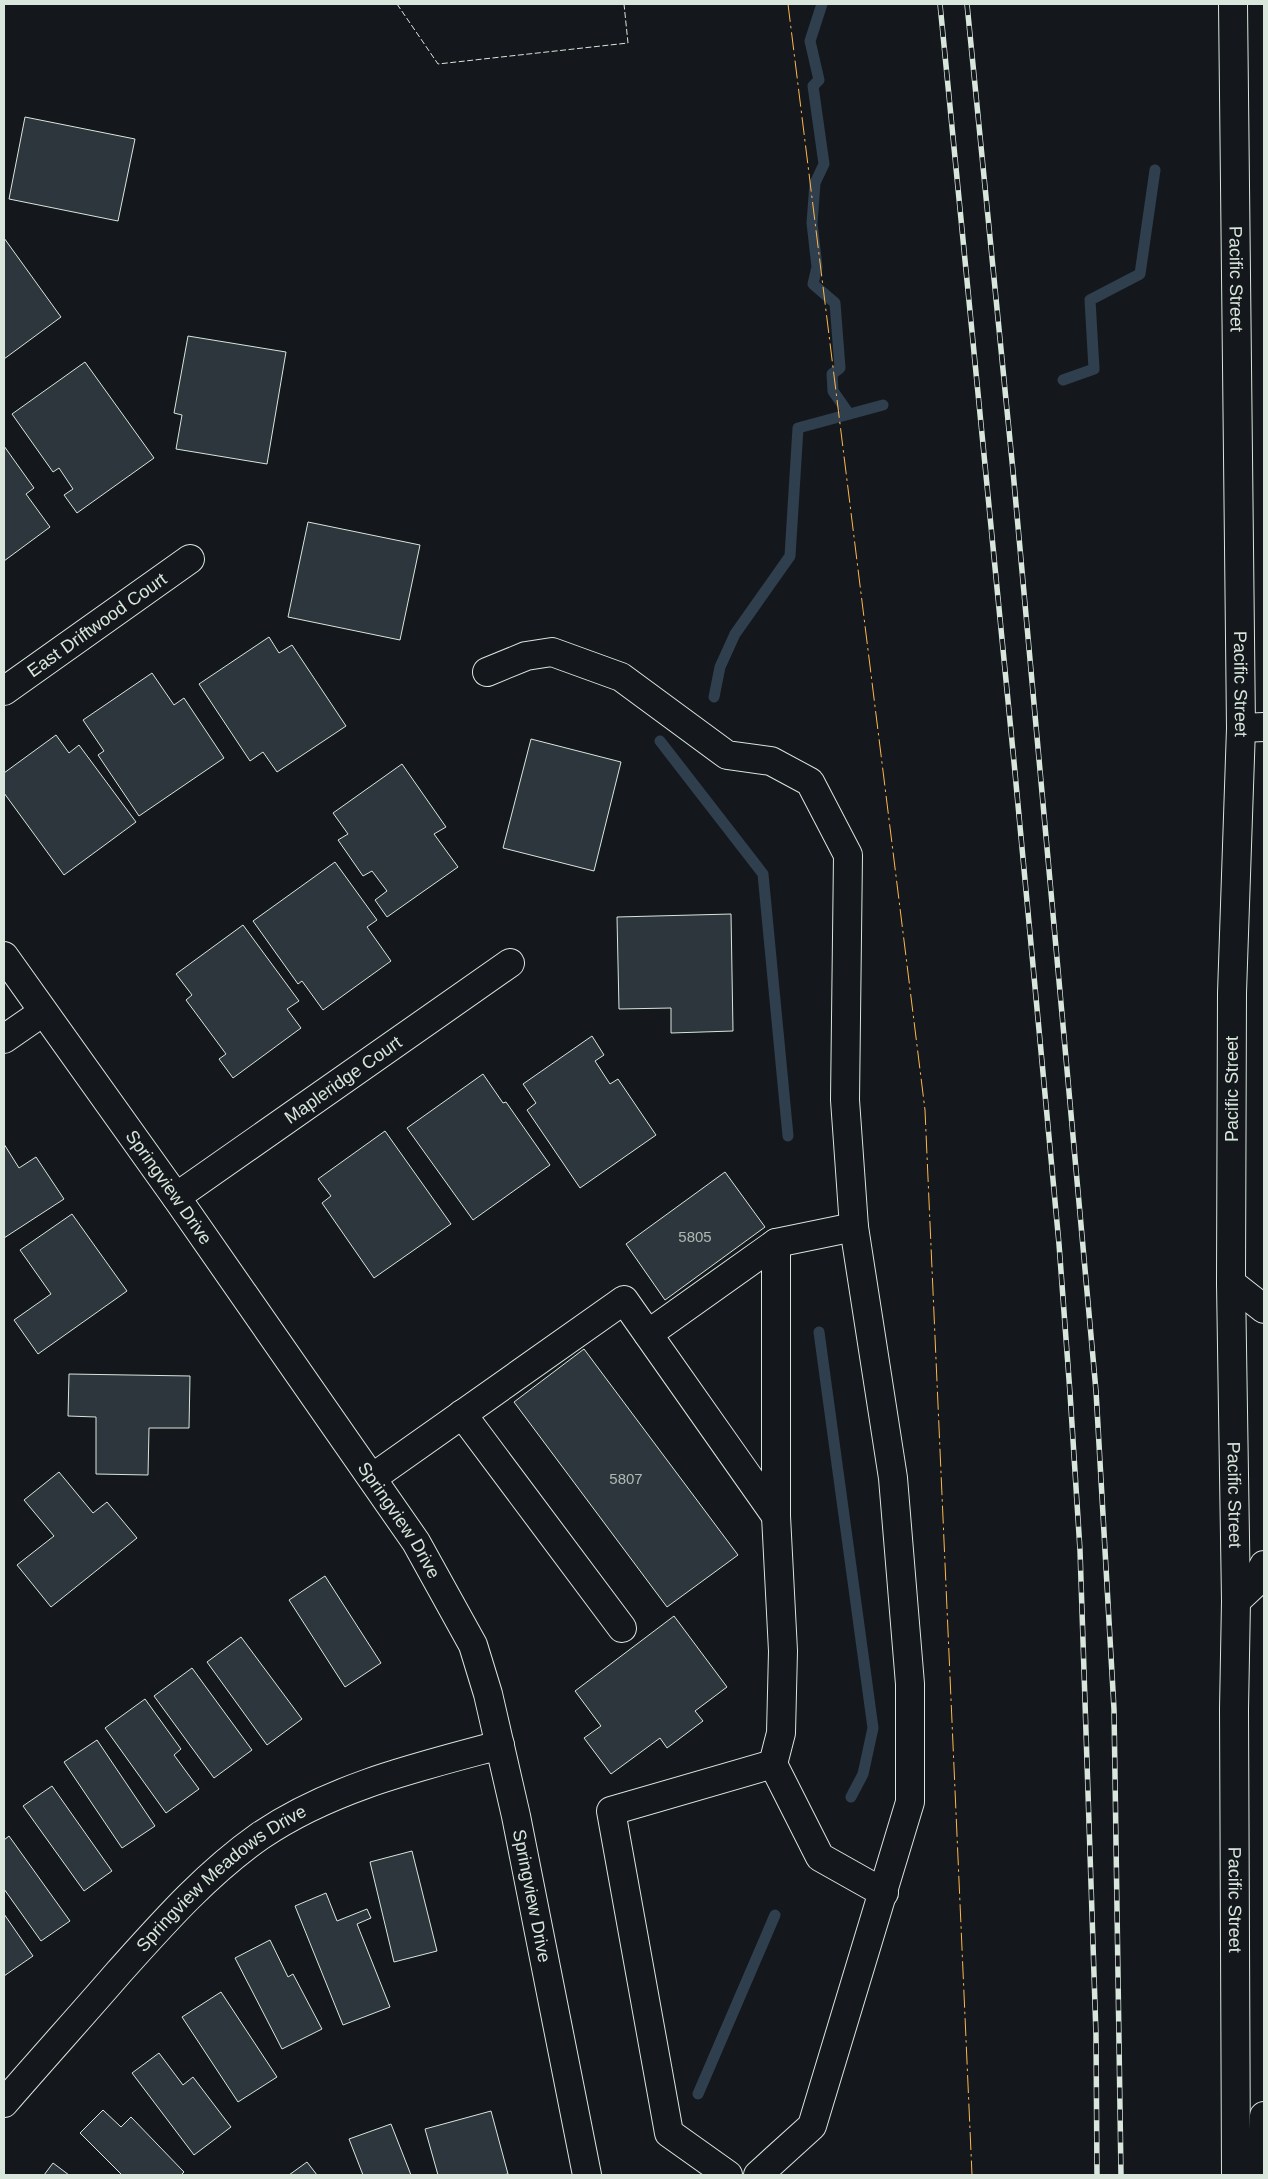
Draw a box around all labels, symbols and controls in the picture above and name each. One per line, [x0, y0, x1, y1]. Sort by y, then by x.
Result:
street label: Pacific Street [1225, 226, 1247, 332]
street label: East Driftwood Court [23, 569, 171, 681]
street label: Pacific Street [1230, 631, 1251, 737]
street label: Mapleridge Court [281, 1032, 405, 1128]
street label: Pacific Street [1222, 1036, 1242, 1142]
street label: Springview Drive [122, 1126, 216, 1248]
house number: 5805 [678, 1228, 712, 1245]
street label: Pacific Street [1223, 1442, 1245, 1548]
street label: Springview Drive [354, 1458, 444, 1582]
house number: 5807 [609, 1470, 643, 1487]
street label: Springview Meadows Drive [132, 1801, 309, 1956]
street label: Springview Drive [509, 1828, 555, 1964]
street label: Pacific Street [1225, 1847, 1245, 1953]

